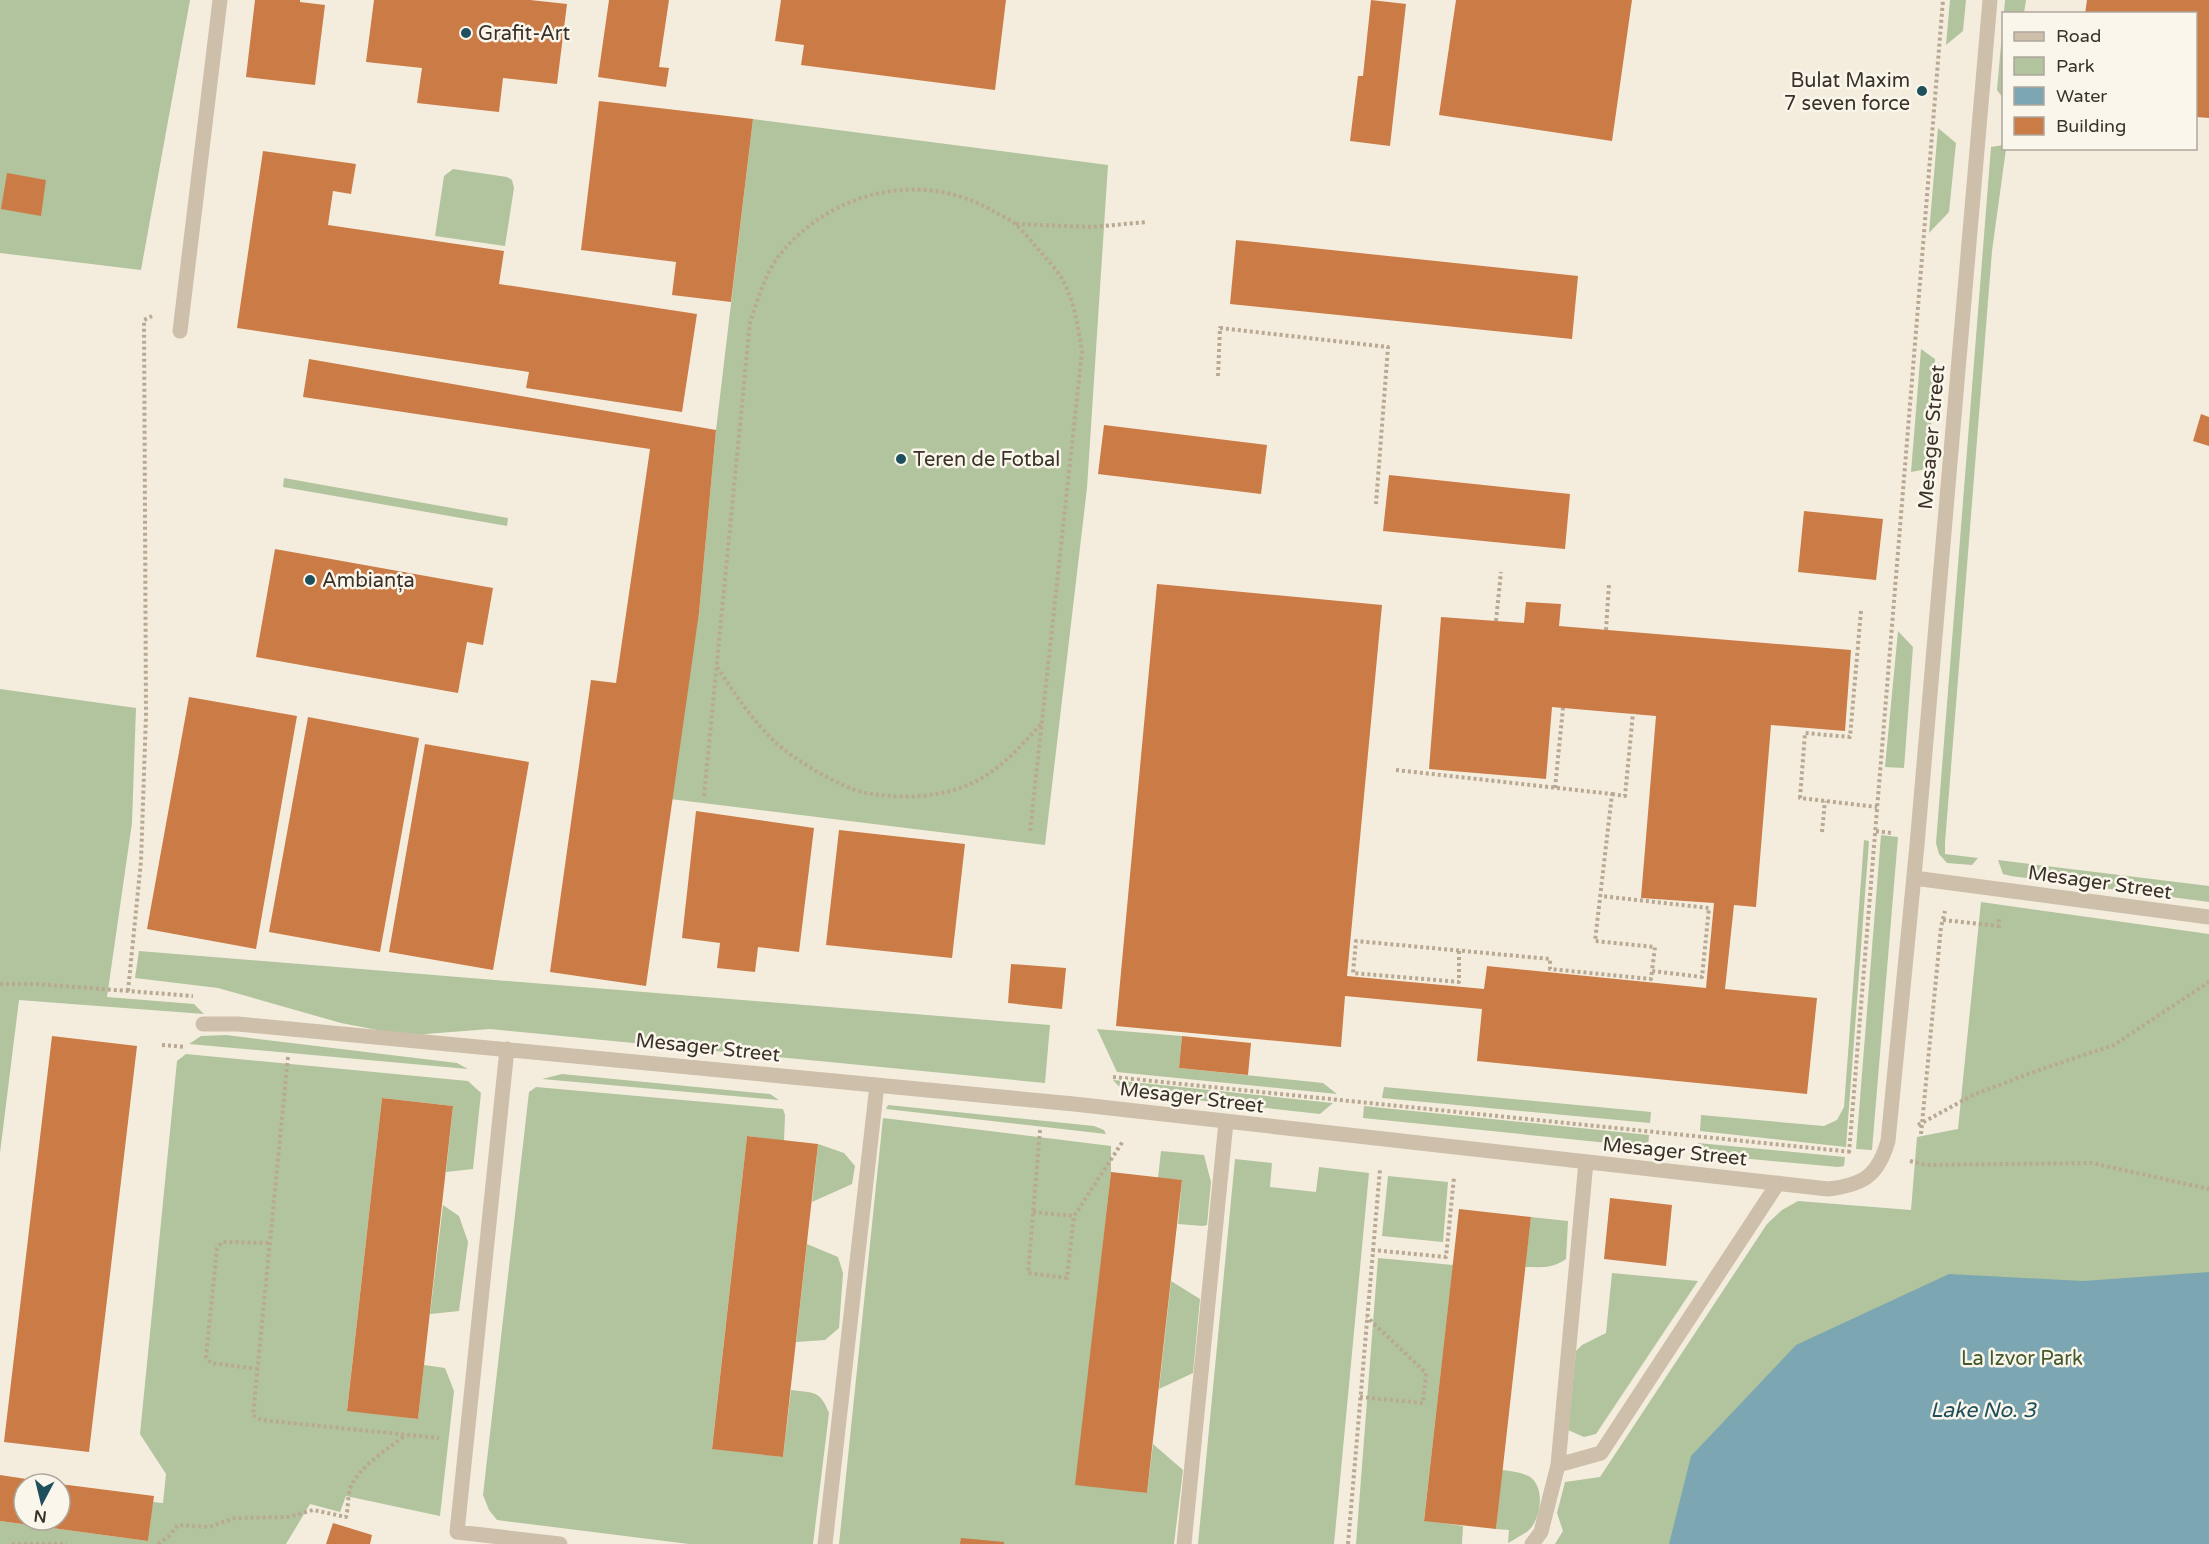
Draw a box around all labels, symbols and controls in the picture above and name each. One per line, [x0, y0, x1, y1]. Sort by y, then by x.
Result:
legend [2002, 12, 2197, 150]
place label: Grafit-Art [478, 22, 570, 46]
text: Road [2056, 25, 2101, 47]
marker: Grafit-Art [459, 26, 473, 40]
text: Park [2056, 55, 2095, 77]
place label: Bulat Maxim 7 seven force [1784, 69, 1910, 116]
marker: Bulat Maxim 7 seven force [1915, 84, 1929, 98]
text: Water [2056, 85, 2107, 107]
text: Building [2056, 115, 2126, 137]
street label: Mesager Street [1914, 363, 1950, 510]
place label: Teren de Fotbal [913, 448, 1060, 472]
marker: Teren de Fotbal [894, 452, 908, 466]
place label: Ambianța [322, 569, 415, 593]
marker: Ambianța [303, 573, 317, 587]
street label: Mesager Street [2026, 861, 2174, 905]
street label: Mesager Street [634, 1028, 782, 1068]
street label: Mesager Street [1118, 1077, 1266, 1119]
street label: Mesager Street [1601, 1132, 1749, 1172]
park label: La Izvor Park [1961, 1347, 2083, 1371]
water label: Lake No. 3 [1930, 1398, 2038, 1423]
north arrow [12, 1472, 72, 1532]
text: N [33, 1505, 48, 1527]

